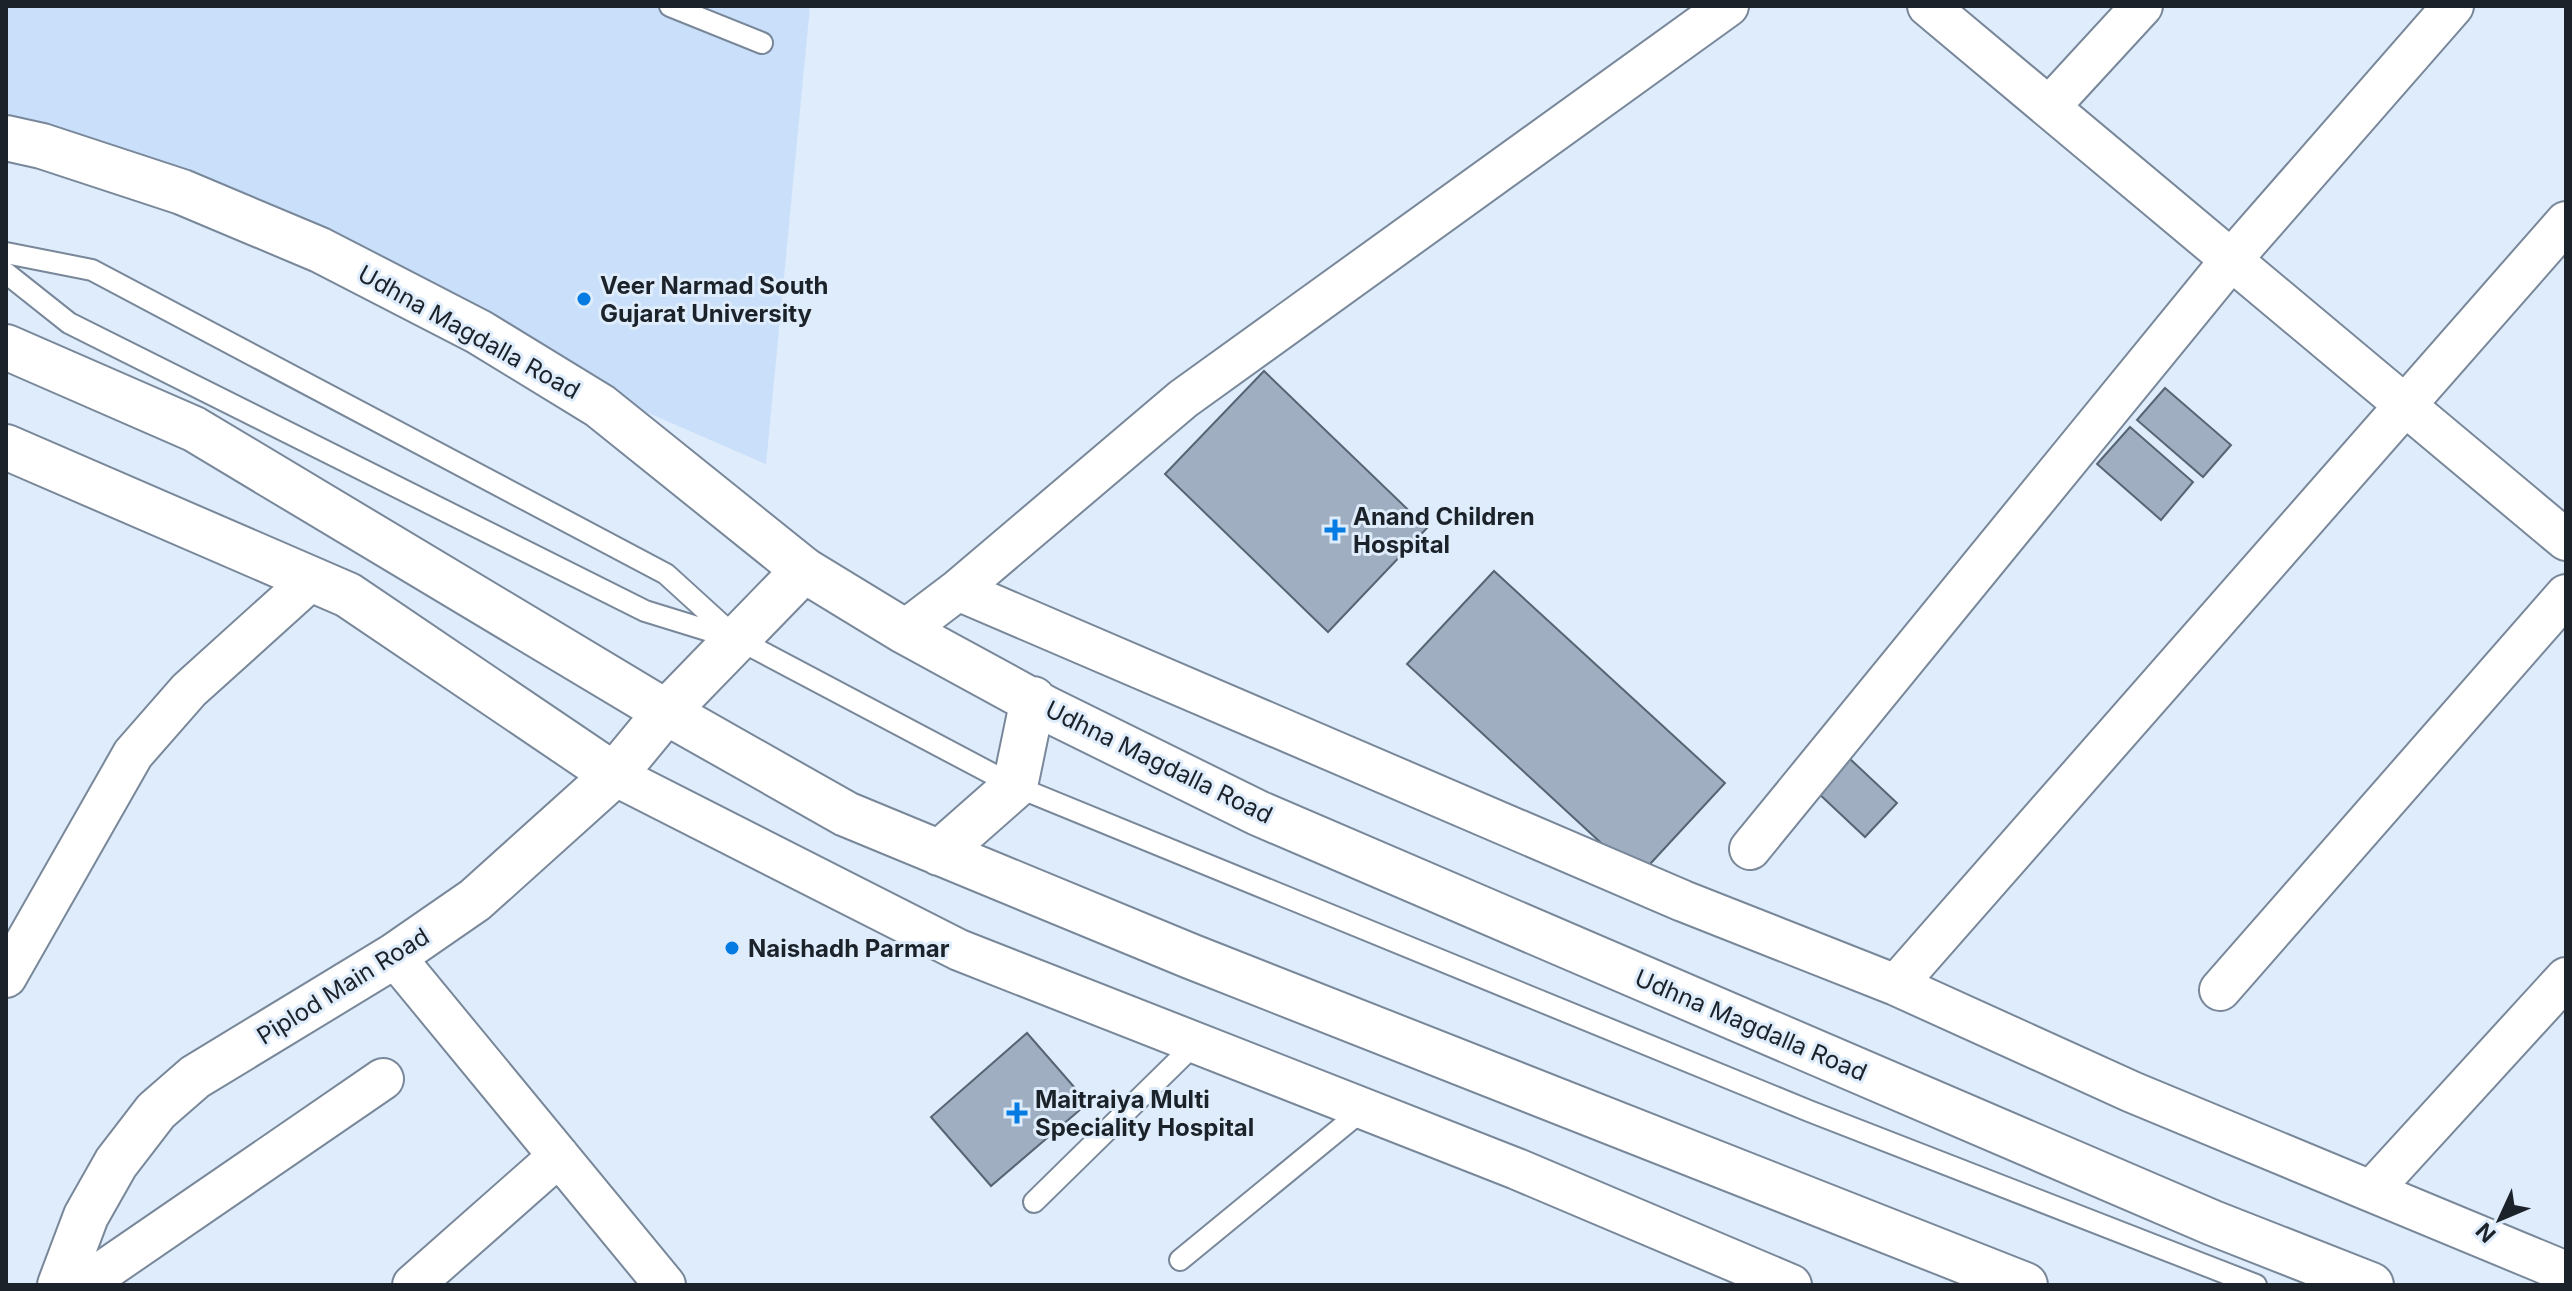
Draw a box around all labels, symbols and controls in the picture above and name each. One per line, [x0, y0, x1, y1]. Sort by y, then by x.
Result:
street label: Udhna Magdalla Road [353, 259, 585, 405]
place label: Veer Narmad South Gujarat University [600, 271, 829, 328]
marker: Veer Narmad South Gujarat University [575, 290, 593, 308]
place label: Anand Children Hospital [1353, 502, 1535, 559]
marker: Anand Children Hospital [1324, 519, 1346, 541]
street label: Udhna Magdalla Road [1041, 694, 1277, 830]
street label: Piplod Main Road [252, 921, 434, 1051]
place label: Naishadh Parmar [748, 934, 950, 963]
marker: Naishadh Parmar [723, 939, 741, 957]
street label: Udhna Magdalla Road [1631, 963, 1871, 1087]
place label: Maitraiya Multi Speciality Hospital [1035, 1085, 1254, 1142]
marker: Maitraiya Multi Speciality Hospital [1006, 1102, 1028, 1124]
north arrow [2460, 1179, 2540, 1259]
text: N [2470, 1218, 2501, 1248]

